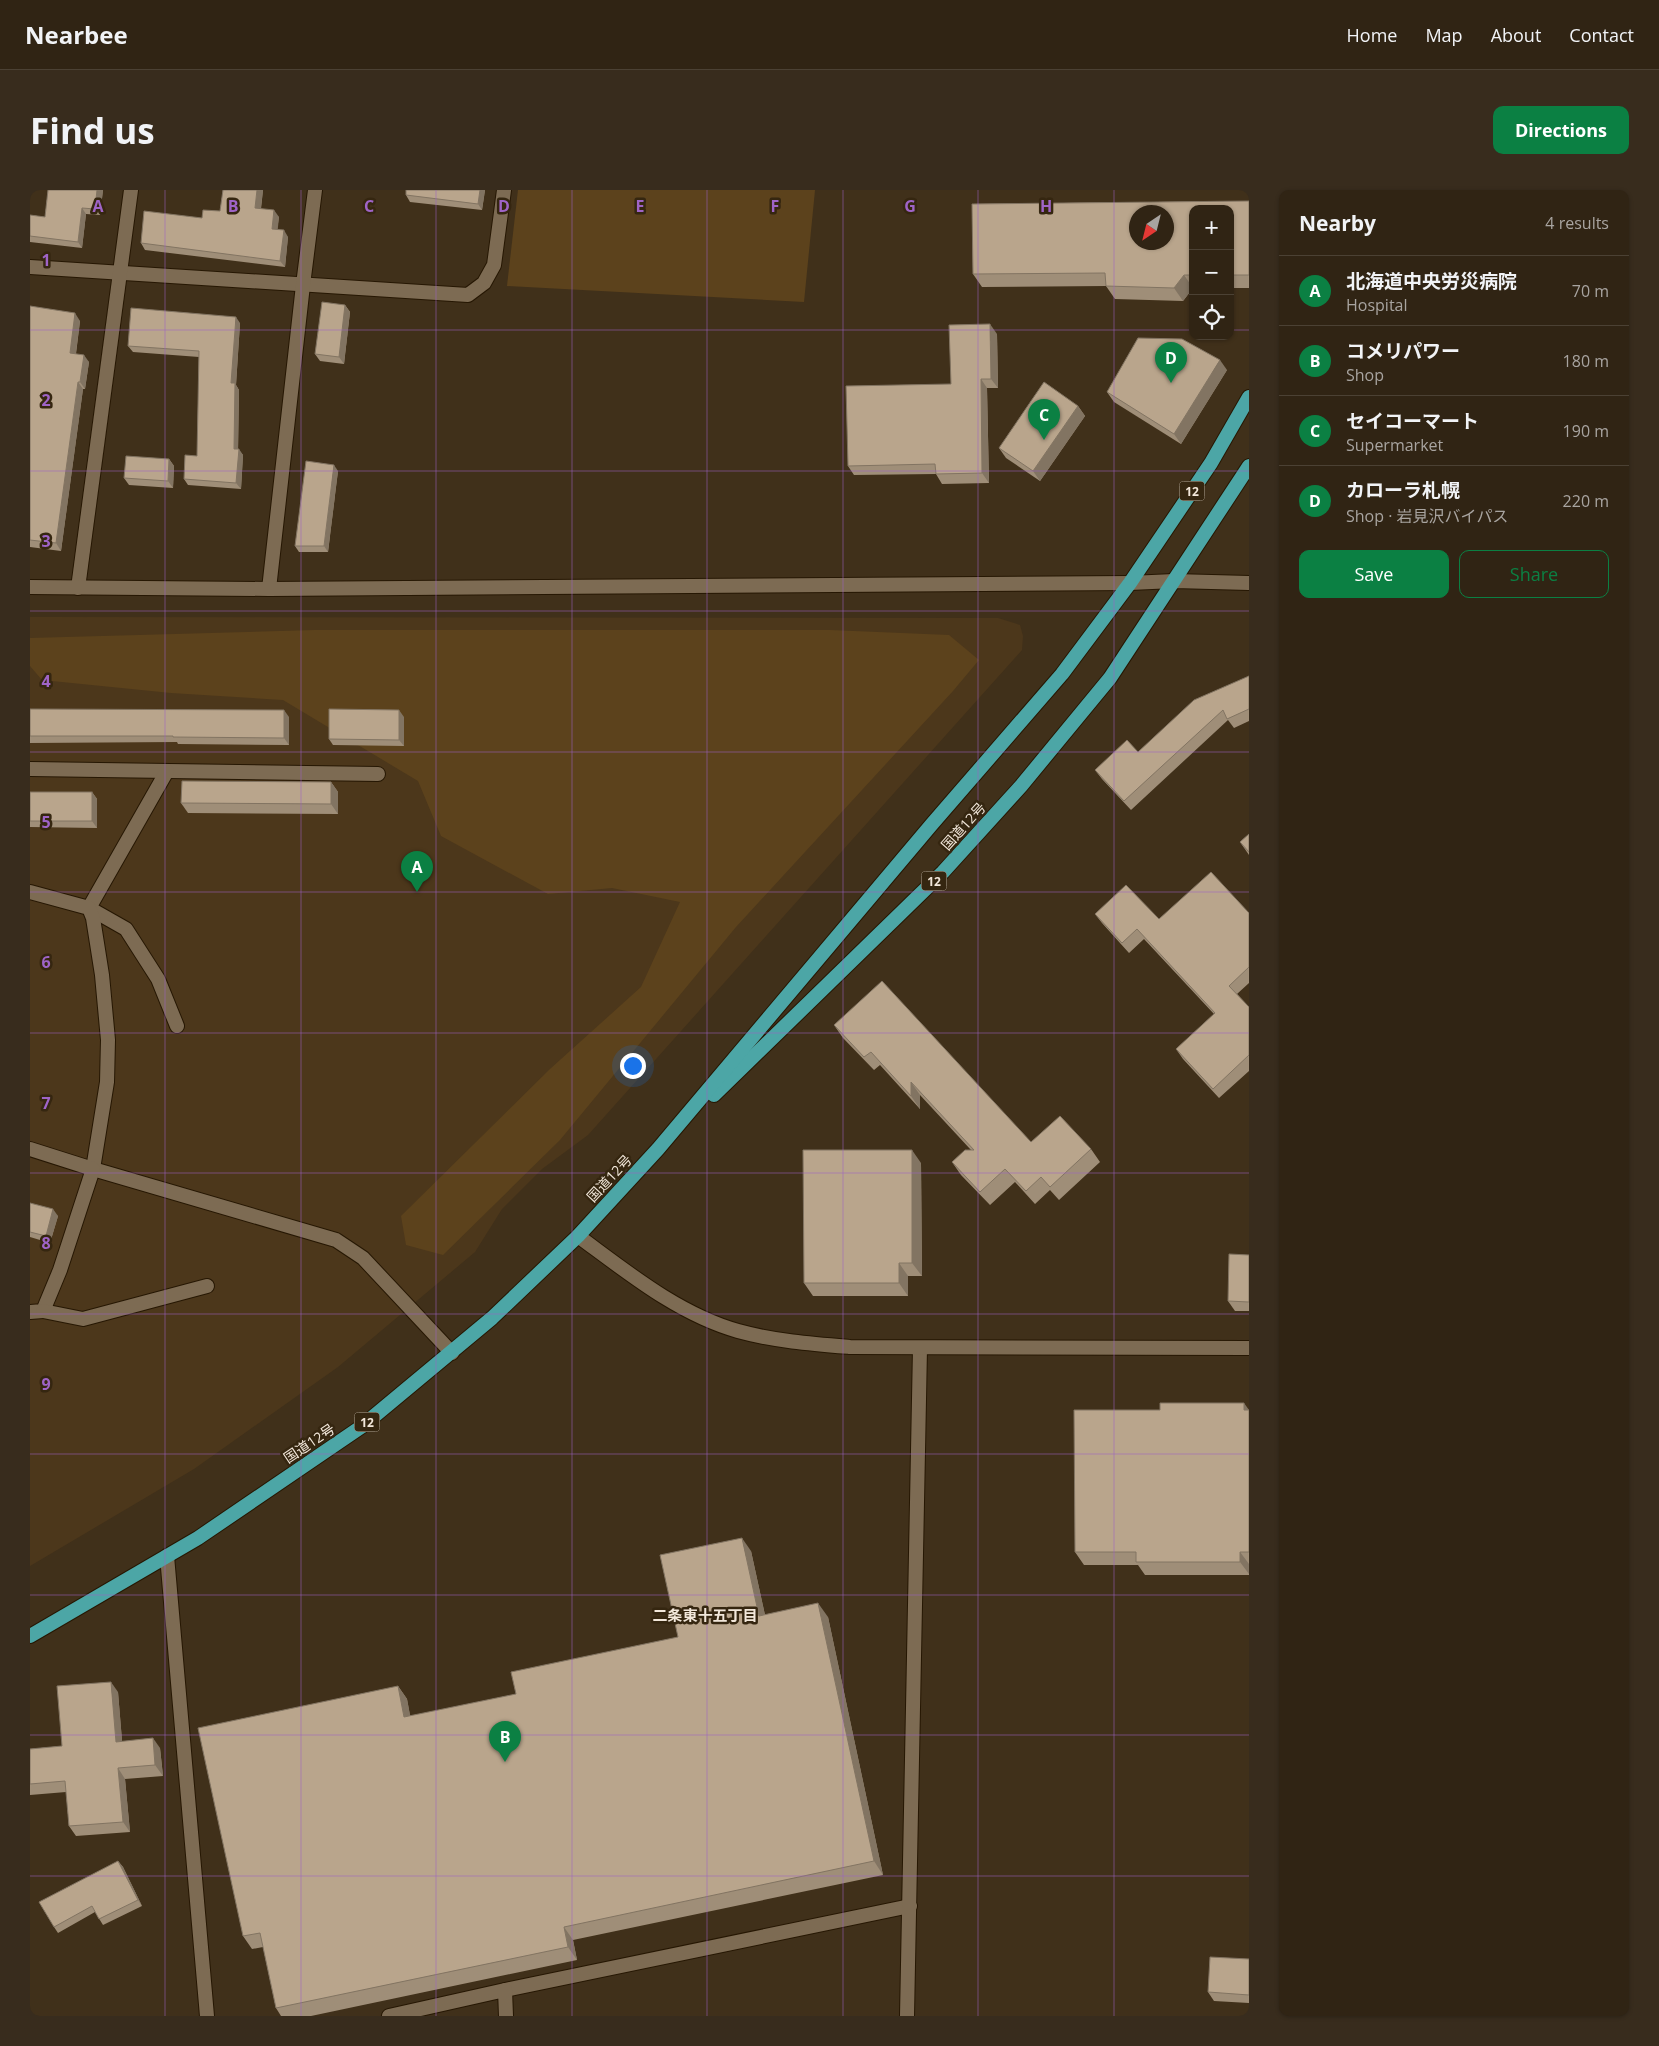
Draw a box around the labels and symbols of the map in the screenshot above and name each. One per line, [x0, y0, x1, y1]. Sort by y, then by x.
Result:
text: A [92, 195, 104, 217]
text: B [228, 195, 238, 217]
text: C [364, 195, 374, 217]
text: D [498, 195, 510, 217]
text: E [636, 195, 645, 217]
text: F [771, 195, 779, 217]
text: G [904, 195, 916, 217]
text: H [1040, 195, 1052, 217]
north arrow [1129, 205, 1174, 250]
text: 1 [41, 249, 51, 271]
pin: D [1155, 342, 1187, 383]
text: 2 [41, 389, 51, 411]
pin: C [1028, 399, 1060, 440]
road number: 12 [1180, 482, 1204, 500]
text: 3 [41, 530, 51, 552]
text: 4 [41, 670, 51, 692]
street label: 国道12号 [937, 798, 989, 854]
text: 5 [41, 811, 51, 833]
pin: A [401, 851, 433, 892]
road number: 12 [922, 871, 946, 890]
text: 6 [41, 951, 51, 973]
your location [620, 1053, 646, 1079]
text: 7 [41, 1092, 51, 1114]
street label: 国道12号 [582, 1150, 636, 1206]
text: 8 [41, 1232, 51, 1254]
text: 9 [41, 1373, 51, 1395]
road number: 12 [354, 1412, 380, 1432]
street label: 国道12号 [280, 1419, 338, 1467]
district label: 二条東十五丁目 [652, 1605, 758, 1625]
pin: B [489, 1721, 521, 1762]

